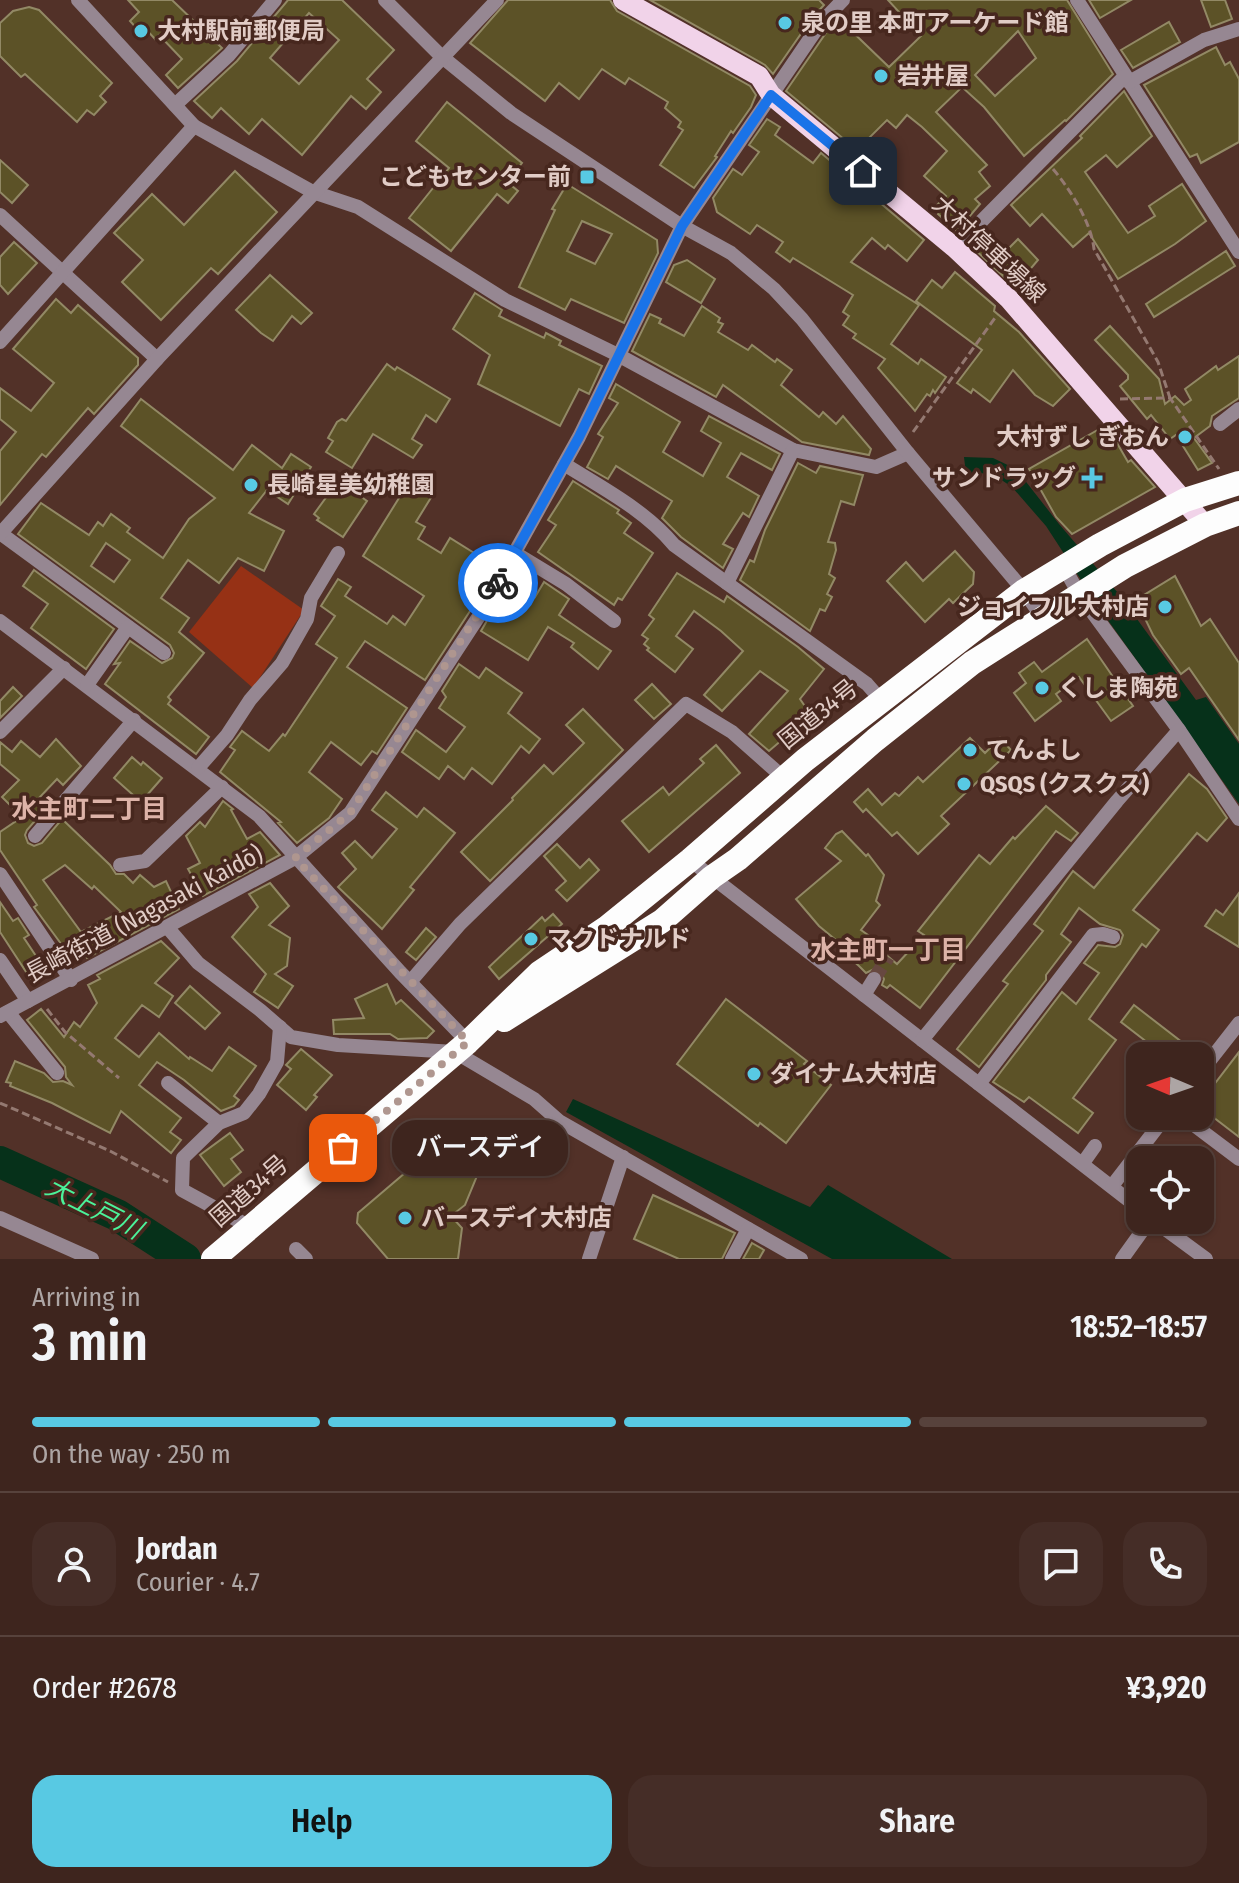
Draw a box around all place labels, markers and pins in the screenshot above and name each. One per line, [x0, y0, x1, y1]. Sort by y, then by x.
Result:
place label: 泉の里 本町アーケード館 [801, 9, 1069, 37]
marker: 泉の里 本町アーケード館 [776, 14, 794, 32]
place label: 大村駅前郵便局 [157, 17, 325, 45]
marker: 大村駅前郵便局 [132, 22, 150, 40]
place label: 岩井屋 [897, 62, 969, 90]
marker: 岩井屋 [872, 67, 890, 85]
pin [829, 137, 897, 205]
place label: こどもセンター前 [379, 163, 571, 191]
marker: こどもセンター前 [578, 168, 596, 186]
place label: 大村ずし ぎおん [996, 423, 1169, 451]
marker: 大村ずし ぎおん [1176, 428, 1194, 446]
place label: サンドラッグ [932, 464, 1076, 492]
marker: サンドラッグ [1083, 469, 1101, 487]
place label: 長崎星美幼稚園 [267, 471, 435, 499]
marker: 長崎星美幼稚園 [242, 476, 260, 494]
place label: ジョイフル大村店 [957, 593, 1149, 621]
marker: ジョイフル大村店 [1156, 598, 1174, 616]
place label: くしま陶苑 [1058, 674, 1178, 702]
marker: くしま陶苑 [1033, 679, 1051, 697]
place label: てんよし [986, 736, 1082, 764]
marker: てんよし [961, 741, 979, 759]
place label: QSQS (クスクス) [980, 770, 1149, 798]
marker: QSQS (クスクス) [955, 775, 973, 793]
place label: マクドナルド [547, 925, 691, 953]
marker: マクドナルド [522, 930, 540, 948]
place label: ダイナム大村店 [770, 1060, 937, 1088]
marker: ダイナム大村店 [745, 1065, 763, 1083]
pin [309, 1114, 377, 1182]
callout: バースデイ [391, 1120, 567, 1176]
place label: バースデイ大村店 [421, 1204, 612, 1232]
marker: バースデイ大村店 [396, 1209, 414, 1227]

